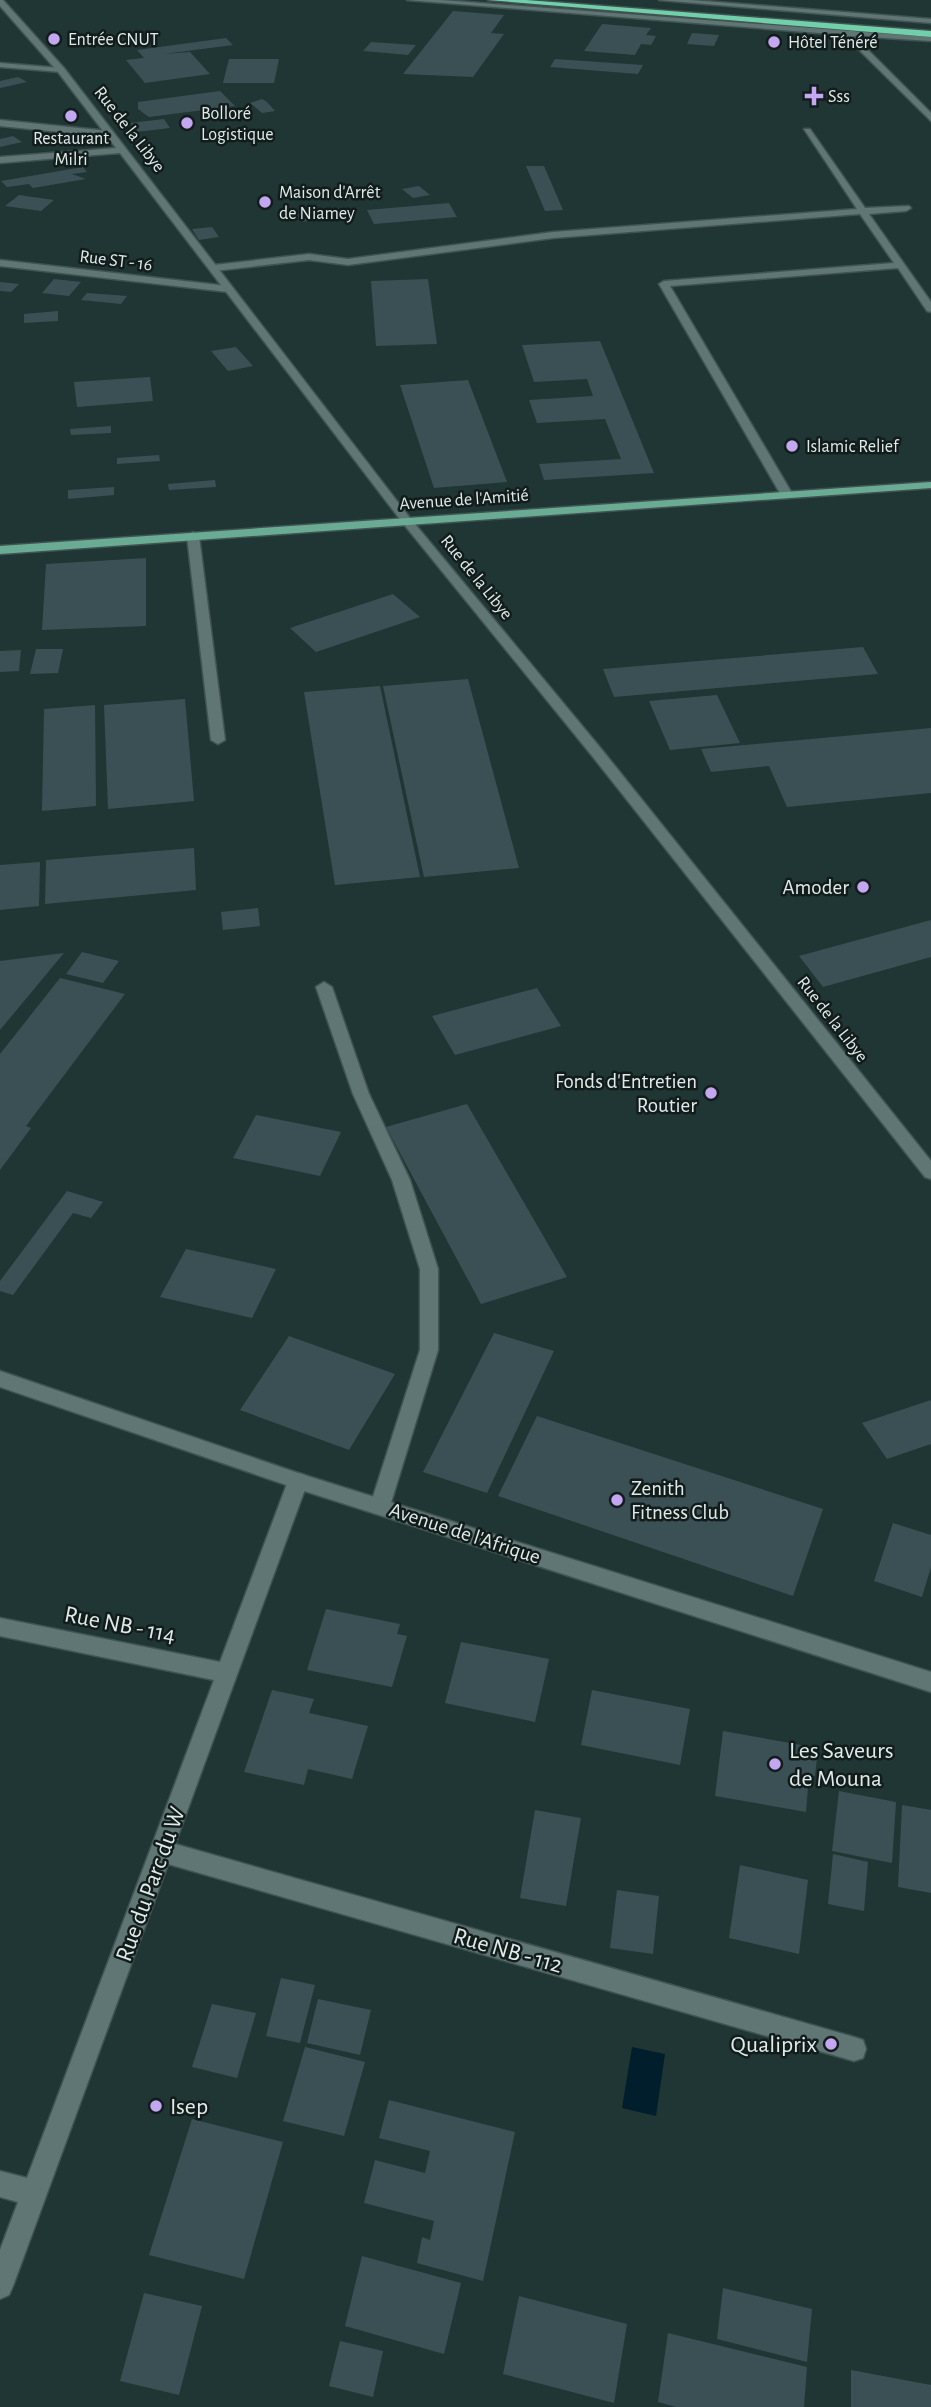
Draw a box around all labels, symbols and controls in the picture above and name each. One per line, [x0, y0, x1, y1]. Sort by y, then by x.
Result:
marker: Entrée CNUT [46, 31, 62, 47]
place label: Entrée CNUT [68, 31, 159, 49]
marker: Hôtel Ténéré [766, 34, 782, 50]
place label: Hôtel Ténéré [788, 34, 878, 52]
street label: Rue de la Libye [90, 84, 168, 176]
marker: Sss [806, 88, 822, 104]
place label: Sss [828, 88, 850, 106]
place label: Bolloré Logistique [201, 105, 274, 144]
marker: Restaurant Milri [63, 108, 79, 124]
marker: Bolloré Logistique [179, 115, 195, 131]
place label: Restaurant Milri [33, 130, 109, 169]
place label: Maison d'Arrêt de Niamey [279, 184, 381, 223]
marker: Maison d'Arrêt de Niamey [257, 194, 273, 210]
street label: Rue ST - 16 [78, 248, 153, 274]
marker: Islamic Relief [784, 438, 800, 454]
place label: Islamic Relief [806, 438, 900, 456]
street label: Avenue de l'Amitié [399, 486, 529, 514]
street label: Rue de la Libye [437, 532, 516, 623]
place label: Amoder [783, 877, 849, 898]
marker: Amoder [855, 879, 871, 895]
street label: Rue de la Libye [793, 974, 871, 1066]
place label: Fonds d'Entretien Routier [555, 1071, 697, 1116]
marker: Fonds d'Entretien Routier [703, 1085, 719, 1101]
place label: Zenith Fitness Club [631, 1478, 729, 1523]
marker: Zenith Fitness Club [609, 1492, 625, 1508]
street label: Avenue de l'Afrique [387, 1499, 543, 1568]
street label: Rue NB - 114 [62, 1602, 177, 1648]
place label: Les Saveurs de Mouna [789, 1739, 894, 1791]
marker: Les Saveurs de Mouna [767, 1756, 783, 1772]
street label: Rue du Parc du W [112, 1803, 190, 1965]
street label: Rue NB - 112 [451, 1924, 565, 1978]
place label: Qualiprix [731, 2033, 818, 2057]
marker: Qualiprix [823, 2036, 839, 2052]
place label: Isep [170, 2095, 208, 2119]
marker: Isep [148, 2098, 164, 2114]

